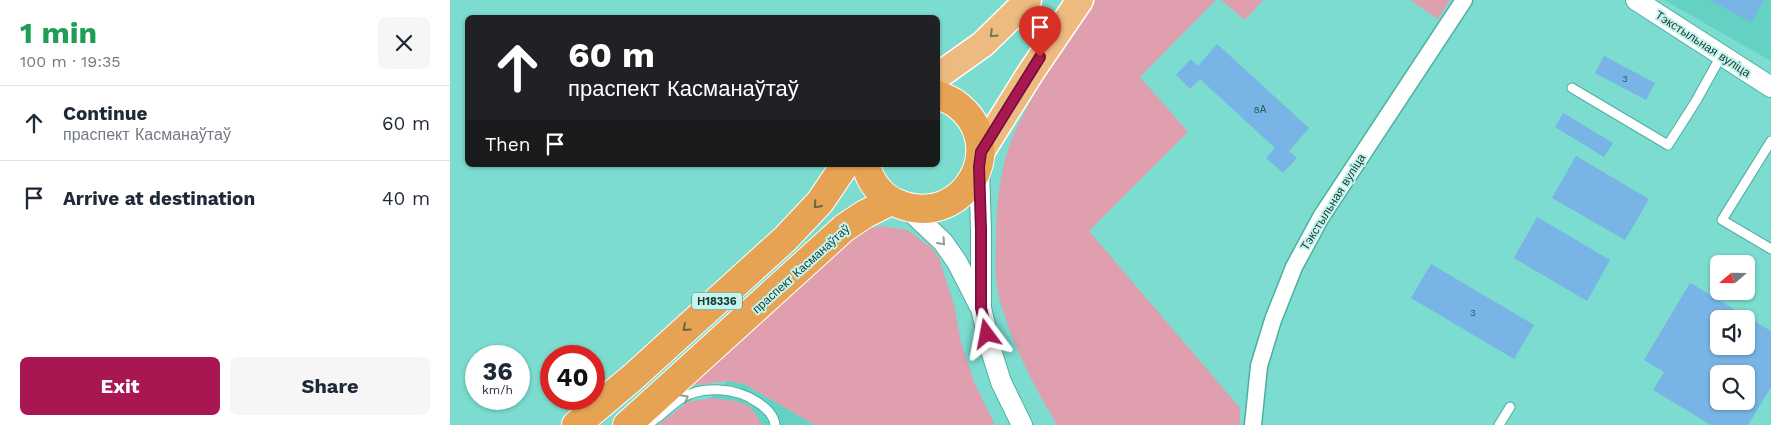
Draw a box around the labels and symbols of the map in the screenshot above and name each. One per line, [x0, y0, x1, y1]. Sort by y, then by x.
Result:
pin [1019, 6, 1061, 57]
street label: Тэкстыльная вуліца [1653, 8, 1754, 80]
one-way arrow [990, 28, 999, 37]
house number: 3 [1622, 73, 1628, 84]
house number: 8А [1254, 104, 1267, 115]
street label: Тэкстыльная вуліца [1298, 151, 1369, 253]
one-way arrow [813, 199, 822, 208]
street label: праспект Касманаўтаў [750, 222, 852, 316]
one-way arrow [936, 236, 945, 245]
north arrow [1710, 255, 1755, 300]
road number: Н18336 [692, 292, 742, 310]
position arrow [960, 307, 1012, 359]
house number: 3 [1470, 307, 1476, 318]
one-way arrow [683, 323, 692, 332]
speed limit sign: 40 [540, 345, 605, 410]
one-way arrow [679, 394, 688, 404]

